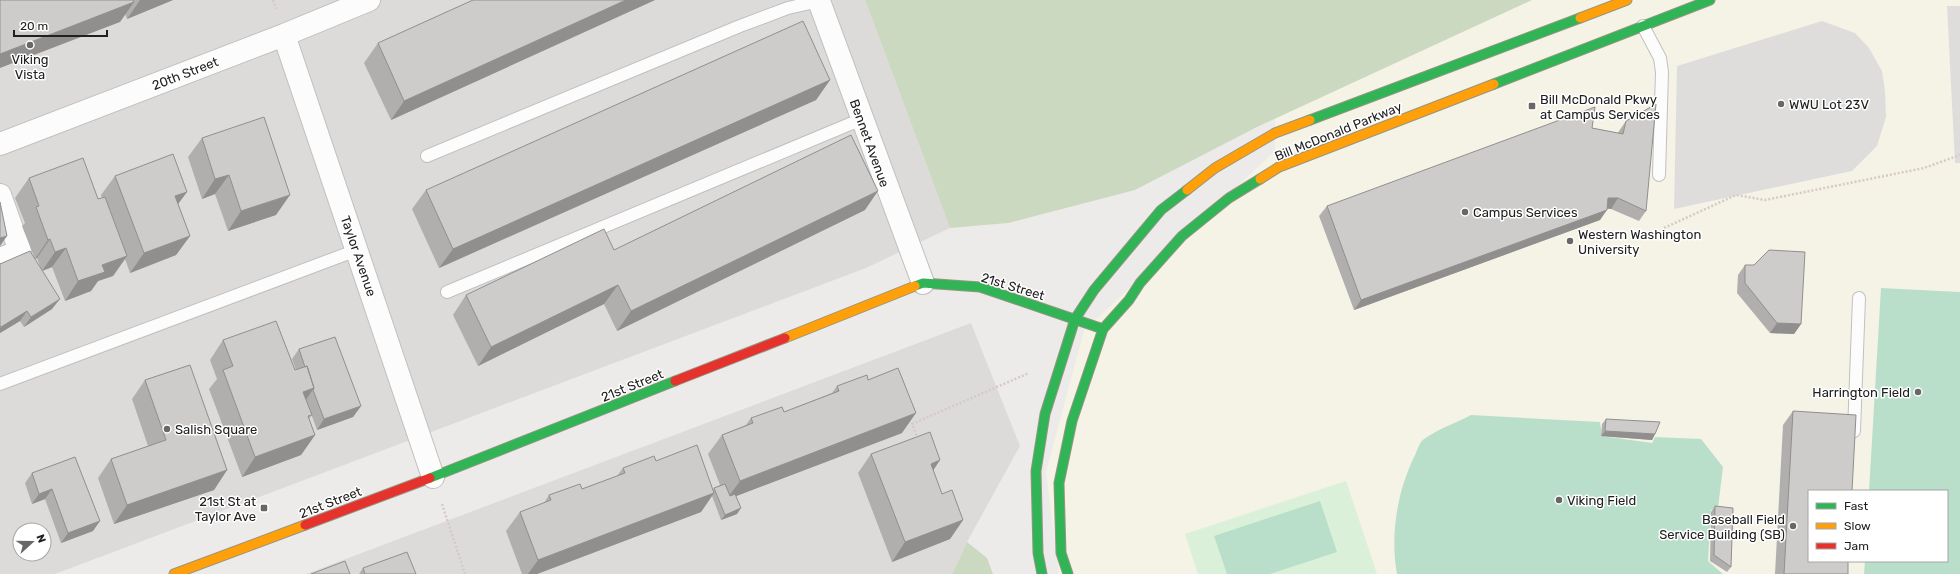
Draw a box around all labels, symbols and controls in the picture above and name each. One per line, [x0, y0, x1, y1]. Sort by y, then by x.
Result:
scale bar [14, 12, 107, 38]
text: 20 m [20, 19, 48, 33]
marker: Viking Vista [25, 40, 35, 50]
place label: Viking Vista [11, 52, 49, 82]
street label: 20th Street [150, 54, 220, 93]
place label: Bill McDonald Pkwy at Campus Services [1540, 92, 1660, 122]
street label: Bennet Avenue [847, 97, 892, 189]
place label: WWU Lot 23V [1789, 97, 1869, 112]
street label: Bill McDonald Parkway [1272, 99, 1404, 164]
marker: WWU Lot 23V [1776, 99, 1786, 109]
marker: Bill McDonald Pkwy at Campus Services [1527, 101, 1537, 111]
place label: Campus Services [1473, 205, 1578, 220]
marker: Campus Services [1460, 207, 1470, 217]
street label: Taylor Avenue [338, 214, 379, 298]
place label: Western Washington University [1578, 227, 1701, 257]
marker: Western Washington University [1565, 236, 1575, 246]
street label: 21st Street [979, 270, 1046, 303]
street label: 21st Street [599, 366, 665, 405]
place label: Harrington Field [1812, 385, 1910, 401]
marker: Harrington Field [1913, 387, 1923, 397]
place label: Salish Square [175, 422, 257, 437]
marker: Salish Square [162, 424, 172, 434]
street label: 21st Street [297, 484, 364, 521]
legend [1808, 490, 1948, 562]
place label: Viking Field [1567, 493, 1636, 509]
place label: 21st St at Taylor Ave [195, 494, 256, 524]
marker: Viking Field [1554, 495, 1564, 505]
text: Fast [1844, 499, 1868, 513]
marker: 21st St at Taylor Ave [259, 503, 269, 513]
place label: Baseball Field Service Building (SB) [1659, 512, 1785, 543]
text: Slow [1844, 519, 1871, 533]
marker: Baseball Field Service Building (SB) [1788, 521, 1798, 531]
north arrow [12, 522, 52, 562]
text: N [33, 533, 48, 545]
text: Jam [1844, 539, 1869, 553]

